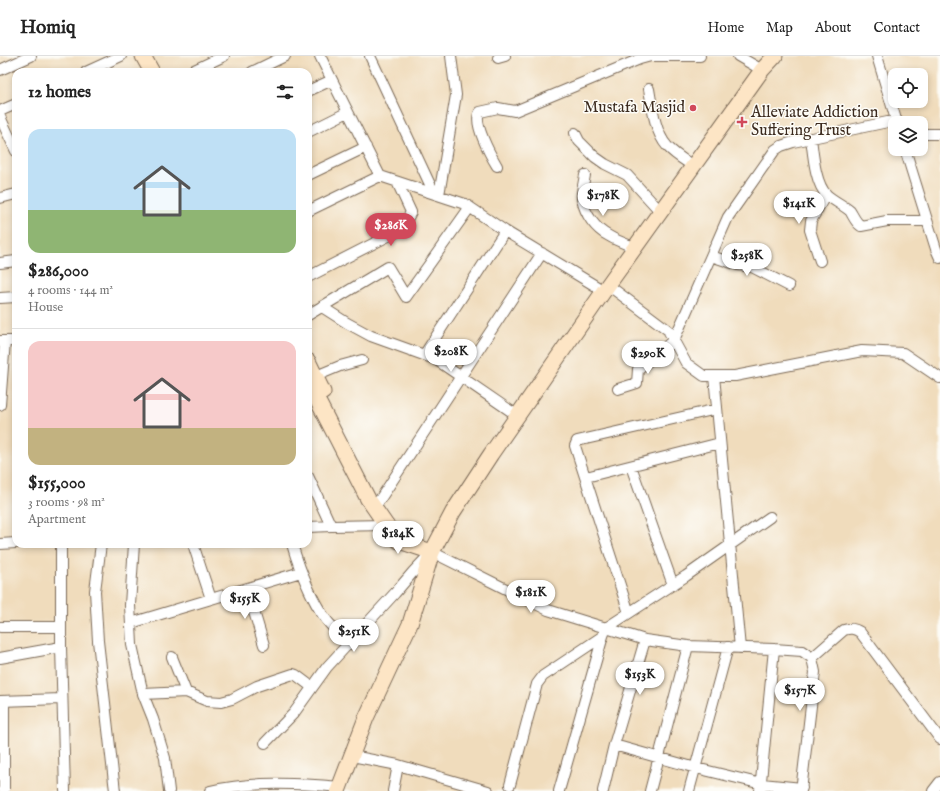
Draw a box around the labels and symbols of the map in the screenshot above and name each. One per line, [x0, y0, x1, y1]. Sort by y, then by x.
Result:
place label: Mustafa Masjid [583, 98, 685, 118]
marker: Mustafa Masjid [688, 103, 698, 113]
place label: Alleviate Addiction Suffering Trust [750, 103, 879, 141]
marker: Alleviate Addiction Suffering Trust [736, 116, 748, 128]
pin: $178K [575, 183, 631, 217]
pin: $141K [771, 191, 827, 225]
pin: $286K [363, 213, 419, 247]
pin: $258K [719, 243, 775, 277]
pin: $208K [423, 339, 479, 373]
pin: $290K [620, 341, 676, 375]
pin: $184K [370, 521, 426, 555]
pin: $181K [503, 580, 559, 614]
pin: $155K [217, 586, 273, 620]
pin: $251K [326, 619, 382, 653]
pin: $153K [612, 662, 668, 696]
pin: $157K [772, 678, 828, 712]

